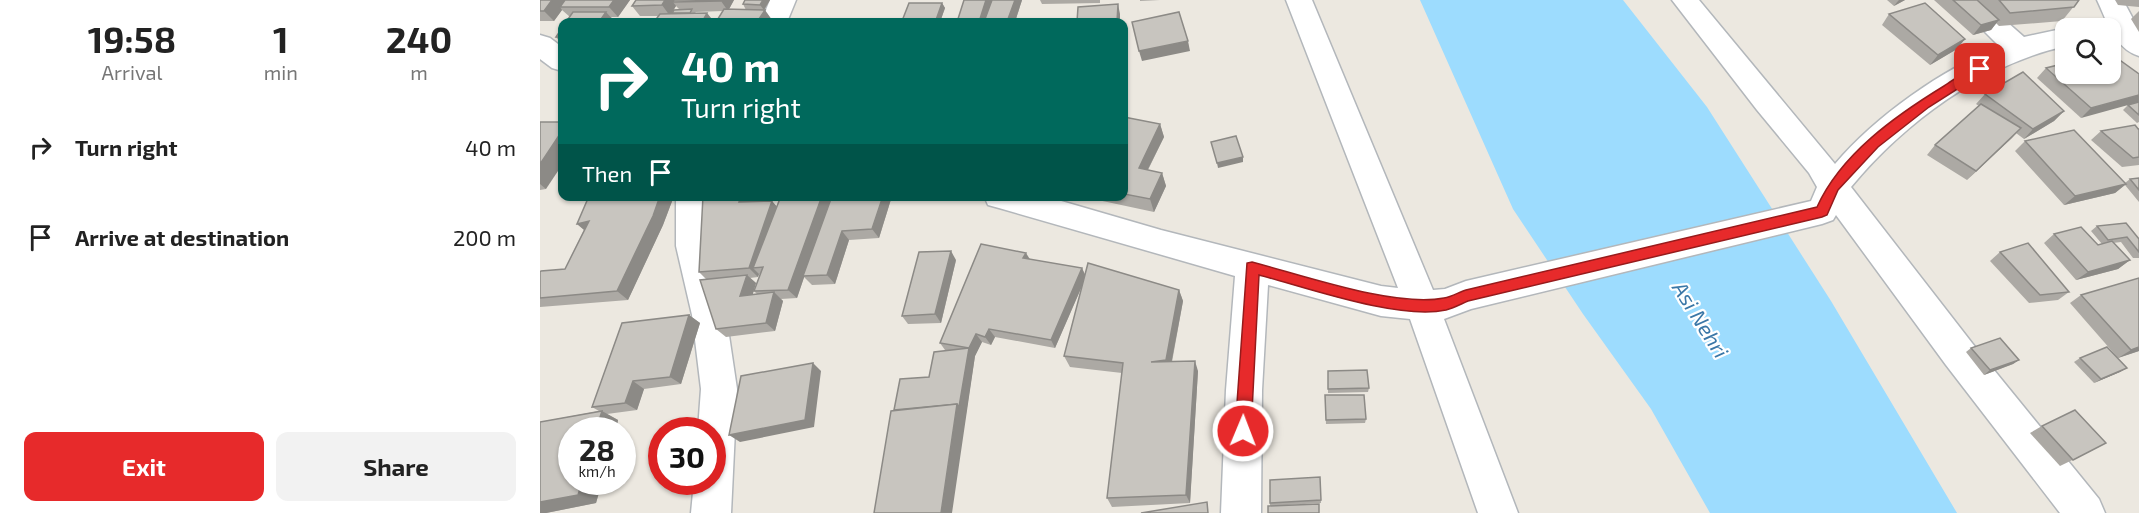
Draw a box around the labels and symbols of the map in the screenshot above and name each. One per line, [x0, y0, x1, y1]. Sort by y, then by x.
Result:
pin [1954, 43, 2005, 94]
water label: Asi Nehri [1668, 276, 1734, 362]
position arrow [1211, 399, 1275, 463]
speed limit sign: 30 [648, 417, 726, 495]

